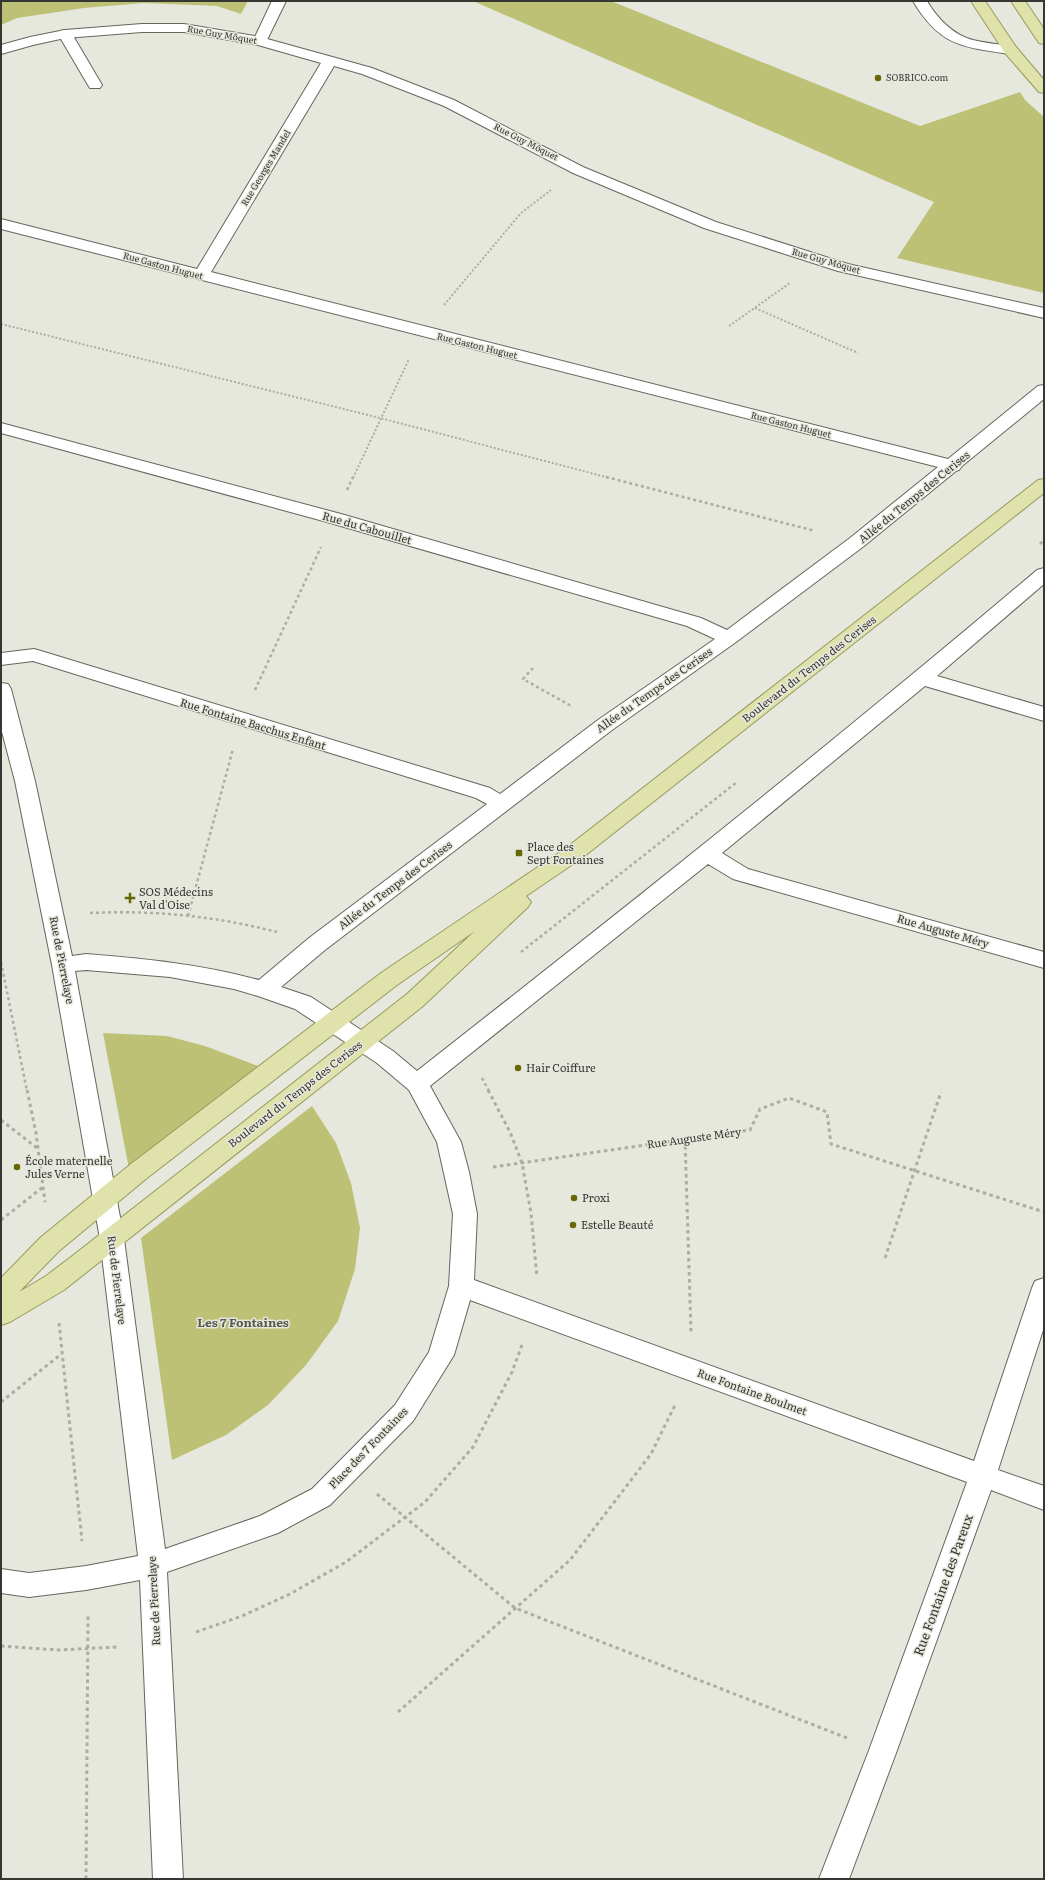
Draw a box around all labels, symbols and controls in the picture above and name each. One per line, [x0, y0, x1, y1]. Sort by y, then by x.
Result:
street label: Rue Guy Môquet [186, 21, 259, 47]
place label: SOBRICO.com [886, 70, 949, 84]
marker: SOBRICO.com [873, 73, 883, 83]
street label: Rue Guy Môquet [492, 119, 561, 164]
street label: Rue Georges Mandel [237, 127, 294, 208]
street label: Rue Guy Môquet [790, 244, 863, 277]
street label: Rue Gaston Huguet [122, 248, 205, 283]
street label: Rue Gaston Huguet [436, 328, 519, 362]
street label: Rue Gaston Huguet [750, 407, 833, 441]
street label: Allée du Temps des Cerises [854, 446, 972, 546]
street label: Rue du Cabouillet [321, 507, 414, 548]
street label: Boulevard du Temps des Cerises [738, 611, 879, 726]
street label: Allée du Temps des Cerises [592, 643, 715, 736]
street label: Rue Fontaine Bacchus Enfant [178, 693, 329, 753]
street label: Allée du Temps des Cerises [334, 836, 455, 932]
place label: Place des Sept Fontaines [527, 838, 604, 867]
marker: Place des Sept Fontaines [514, 848, 524, 858]
place label: SOS Médecins Val d'Oise [139, 883, 213, 912]
marker: SOS Médecins Val d'Oise [124, 892, 136, 904]
street label: Rue Auguste Méry [895, 909, 992, 951]
street label: Rue de Pierrelaye [47, 914, 79, 1005]
street label: Boulevard du Temps des Cerises [224, 1036, 365, 1151]
place label: Hair Coiffure [526, 1059, 596, 1075]
marker: Hair Coiffure [513, 1063, 523, 1073]
street label: Rue Auguste Méry [646, 1122, 743, 1152]
place label: École maternelle Jules Verne [25, 1152, 113, 1181]
marker: École maternelle Jules Verne [12, 1162, 22, 1172]
place label: Proxi [582, 1189, 610, 1205]
marker: Proxi [569, 1193, 579, 1203]
place label: Estelle Beauté [581, 1216, 654, 1232]
marker: Estelle Beauté [568, 1220, 578, 1230]
street label: Rue de Pierrelaye [105, 1235, 131, 1326]
district label: Les 7 Fontaines [197, 1313, 289, 1331]
street label: Rue Fontaine Boulmet [695, 1364, 810, 1419]
street label: Place des 7 Fontaines [324, 1403, 411, 1492]
street label: Rue Fontaine des Pareux [908, 1511, 977, 1658]
street label: Rue de Pierrelaye [143, 1556, 163, 1646]

